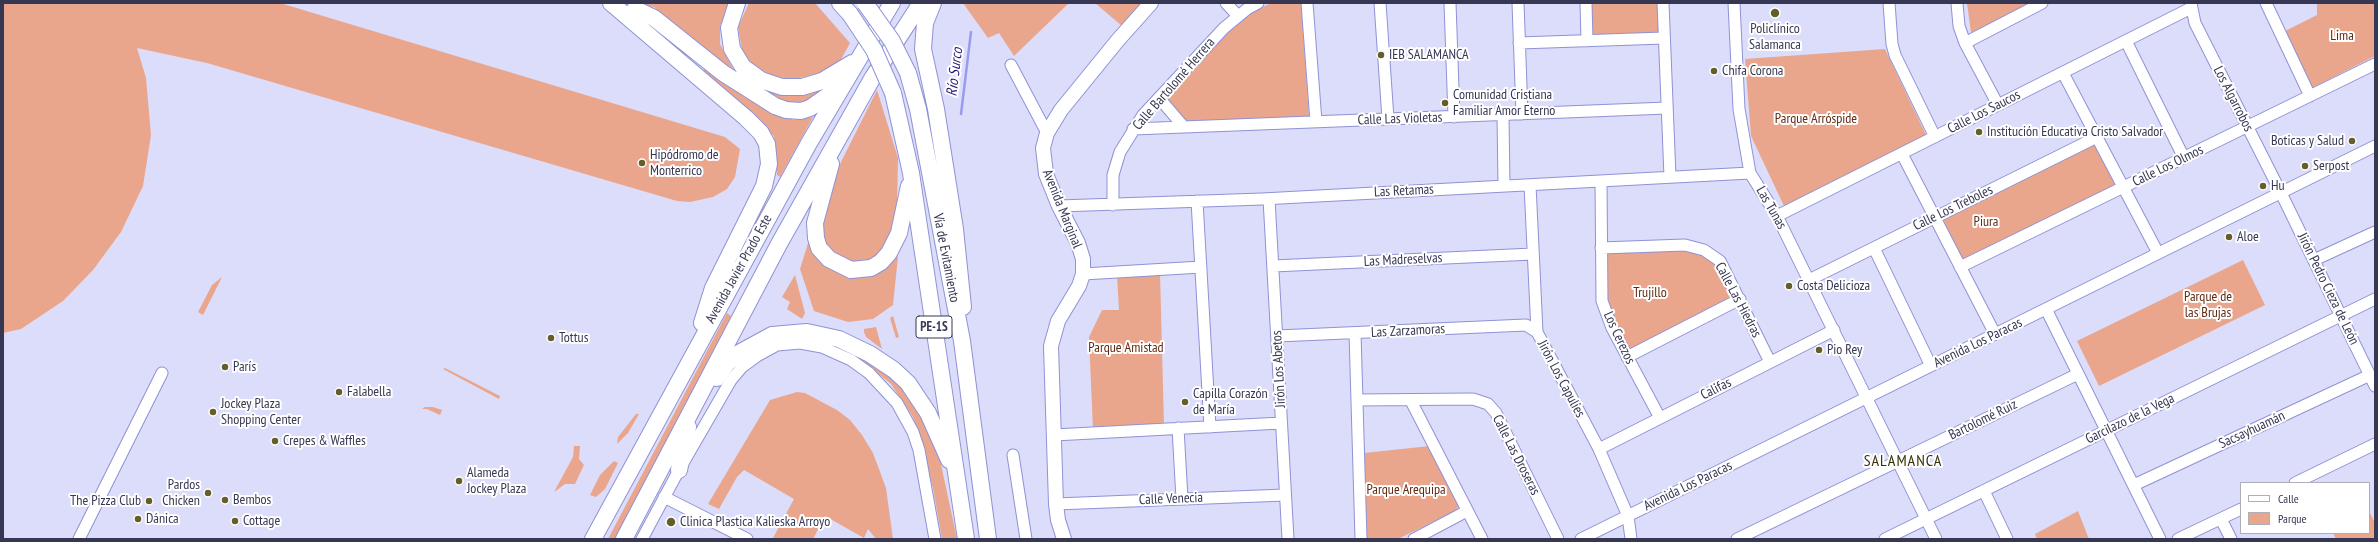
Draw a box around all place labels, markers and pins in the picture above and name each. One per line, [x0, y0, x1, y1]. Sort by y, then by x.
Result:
marker: Policlínico Salamanca [1769, 7, 1781, 19]
place label: Policlínico Salamanca [1749, 21, 1801, 54]
place label: IEB SALAMANCA [1389, 47, 1469, 63]
marker: IEB SALAMANCA [1376, 50, 1386, 60]
place label: Chifa Corona [1722, 63, 1783, 79]
marker: Chifa Corona [1709, 66, 1719, 76]
place label: Comunidad Cristiana Familiar Amor Eterno [1453, 87, 1555, 120]
marker: Comunidad Cristiana Familiar Amor Eterno [1440, 98, 1450, 108]
place label: Institución Educativa Cristo Salvador [1987, 124, 2163, 140]
marker: Institución Educativa Cristo Salvador [1974, 127, 1984, 137]
place label: Boticas y Salud [2271, 133, 2344, 149]
marker: Boticas y Salud [2347, 136, 2357, 146]
place label: Hipódromo de Monterrico [650, 147, 719, 180]
marker: Hipódromo de Monterrico [637, 158, 647, 168]
place label: Serpost [2313, 158, 2349, 174]
marker: Serpost [2300, 161, 2310, 171]
place label: Hu [2271, 178, 2285, 194]
marker: Hu [2258, 181, 2268, 191]
place label: Aloe [2237, 229, 2259, 245]
marker: Aloe [2224, 232, 2234, 242]
place label: Costa Delicioza [1797, 278, 1870, 294]
marker: Costa Delicioza [1784, 281, 1794, 291]
place label: Tottus [559, 330, 588, 346]
marker: Tottus [546, 333, 556, 343]
place label: Pio Rey [1827, 342, 1862, 358]
marker: Pio Rey [1814, 345, 1824, 355]
place label: París [233, 359, 256, 375]
marker: París [220, 362, 230, 372]
place label: Falabella [347, 384, 391, 400]
place label: Capilla Corazón de María [1193, 386, 1268, 418]
marker: Falabella [334, 387, 344, 397]
place label: Jockey Plaza Shopping Center [221, 396, 301, 428]
marker: Capilla Corazón de María [1180, 397, 1190, 407]
marker: Jockey Plaza Shopping Center [208, 407, 218, 417]
place label: Crepes & Waffles [283, 433, 366, 449]
marker: Crepes & Waffles [270, 436, 280, 446]
place label: Alameda Jockey Plaza [467, 465, 526, 498]
marker: Alameda Jockey Plaza [454, 476, 464, 486]
place label: Pardos Chicken [162, 477, 200, 510]
marker: Pardos Chicken [203, 488, 213, 498]
place label: Bembos [233, 492, 271, 508]
place label: The Pizza Club [70, 493, 141, 509]
marker: Bembos [220, 495, 230, 505]
marker: The Pizza Club [144, 496, 154, 506]
place label: Dánica [146, 511, 179, 527]
place label: Cottage [243, 513, 280, 529]
marker: Dánica [133, 514, 143, 524]
place label: Clinica Plastica Kalieska Arroyo [680, 514, 830, 530]
marker: Cottage [230, 516, 240, 526]
marker: Clinica Plastica Kalieska Arroyo [665, 516, 677, 528]

